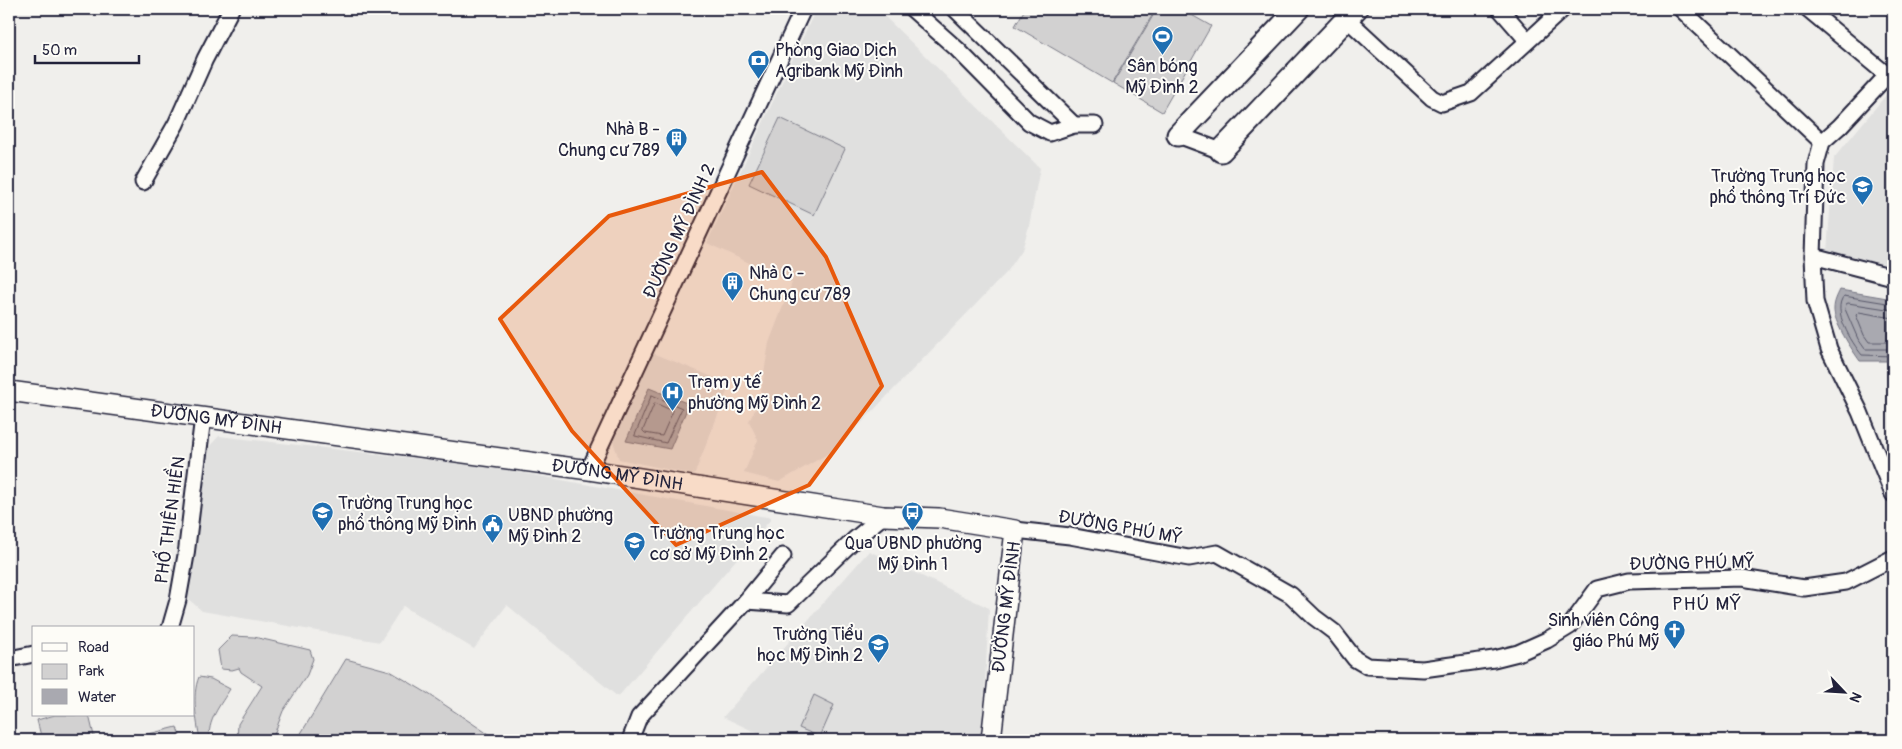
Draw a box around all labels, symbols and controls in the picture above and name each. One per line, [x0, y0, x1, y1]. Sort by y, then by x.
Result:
sports icon: Sân bóng Mỹ Đình 2 [1150, 24, 1174, 55]
scale bar [35, 32, 139, 64]
place label: Phòng Giao Dịch Agribank Mỹ Đình [775, 39, 903, 83]
text: 50 m [42, 41, 77, 60]
bank icon: Phòng Giao Dịch Agribank Mỹ Đình [747, 48, 771, 79]
place label: Sân bóng Mỹ Đình 2 [1125, 55, 1199, 99]
place label: Nhà B - Chung cư 789 [558, 118, 660, 162]
building icon: Nhà B - Chung cư 789 [664, 127, 688, 158]
street label: ĐƯỜNG MỸ ĐÌNH 2 [638, 160, 721, 302]
place label: Trường Trung học phổ thông Trí Đức [1709, 165, 1846, 209]
school or university icon: Trường Trung học phổ thông Trí Đức [1850, 174, 1874, 205]
place label: Nhà C - Chung cư 789 [749, 262, 851, 306]
building icon: Nhà C - Chung cư 789 [721, 271, 745, 302]
place label: Trạm y tế phường Mỹ Đình 2 [688, 371, 821, 415]
hospital icon: Trạm y tế phường Mỹ Đình 2 [660, 380, 684, 411]
street label: ĐƯỜNG MỸ ĐÌNH [149, 399, 283, 440]
street label: PHỐ THIÊN HIỀN [147, 454, 191, 585]
street label: ĐƯỜNG MỸ ĐÌNH [550, 454, 684, 497]
place label: Trường Trung học phổ thông Mỹ Đình [338, 492, 477, 536]
school or university icon: Trường Trung học phổ thông Mỹ Đình [310, 501, 334, 532]
bus stop icon: Qua UBND phường Mỹ Đình 1 [901, 501, 925, 532]
place label: UBND phường Mỹ Đình 2 [508, 504, 613, 548]
street label: ĐƯỜNG PHÚ MỸ [1056, 505, 1184, 550]
public building icon: UBND phường Mỹ Đình 2 [480, 513, 504, 544]
place label: Trường Trung học cơ sở Mỹ Đình 2 [650, 522, 785, 566]
school or university icon: Trường Trung học cơ sở Mỹ Đình 2 [622, 531, 646, 562]
place label: Qua UBND phường Mỹ Đình 1 [844, 532, 982, 576]
street label: ĐƯỜNG MỸ ĐÌNH [987, 540, 1026, 674]
street label: ĐƯỜNG PHÚ MỸ [1629, 551, 1755, 576]
district label: PHÚ MỸ [1672, 592, 1742, 616]
place label: Sinh viên Công giáo Phú Mỹ [1548, 609, 1659, 653]
church icon: Sinh viên Công giáo Phú Mỹ [1663, 618, 1687, 649]
place label: Trường Tiểu học Mỹ Đình 2 [757, 623, 863, 667]
legend [32, 626, 195, 716]
school or university icon: Trường Tiểu học Mỹ Đình 2 [867, 632, 891, 663]
text: Road [78, 638, 109, 657]
text: Park [78, 662, 105, 681]
north arrow [1820, 666, 1870, 716]
text: Water [78, 688, 117, 707]
text: N [1846, 689, 1865, 705]

